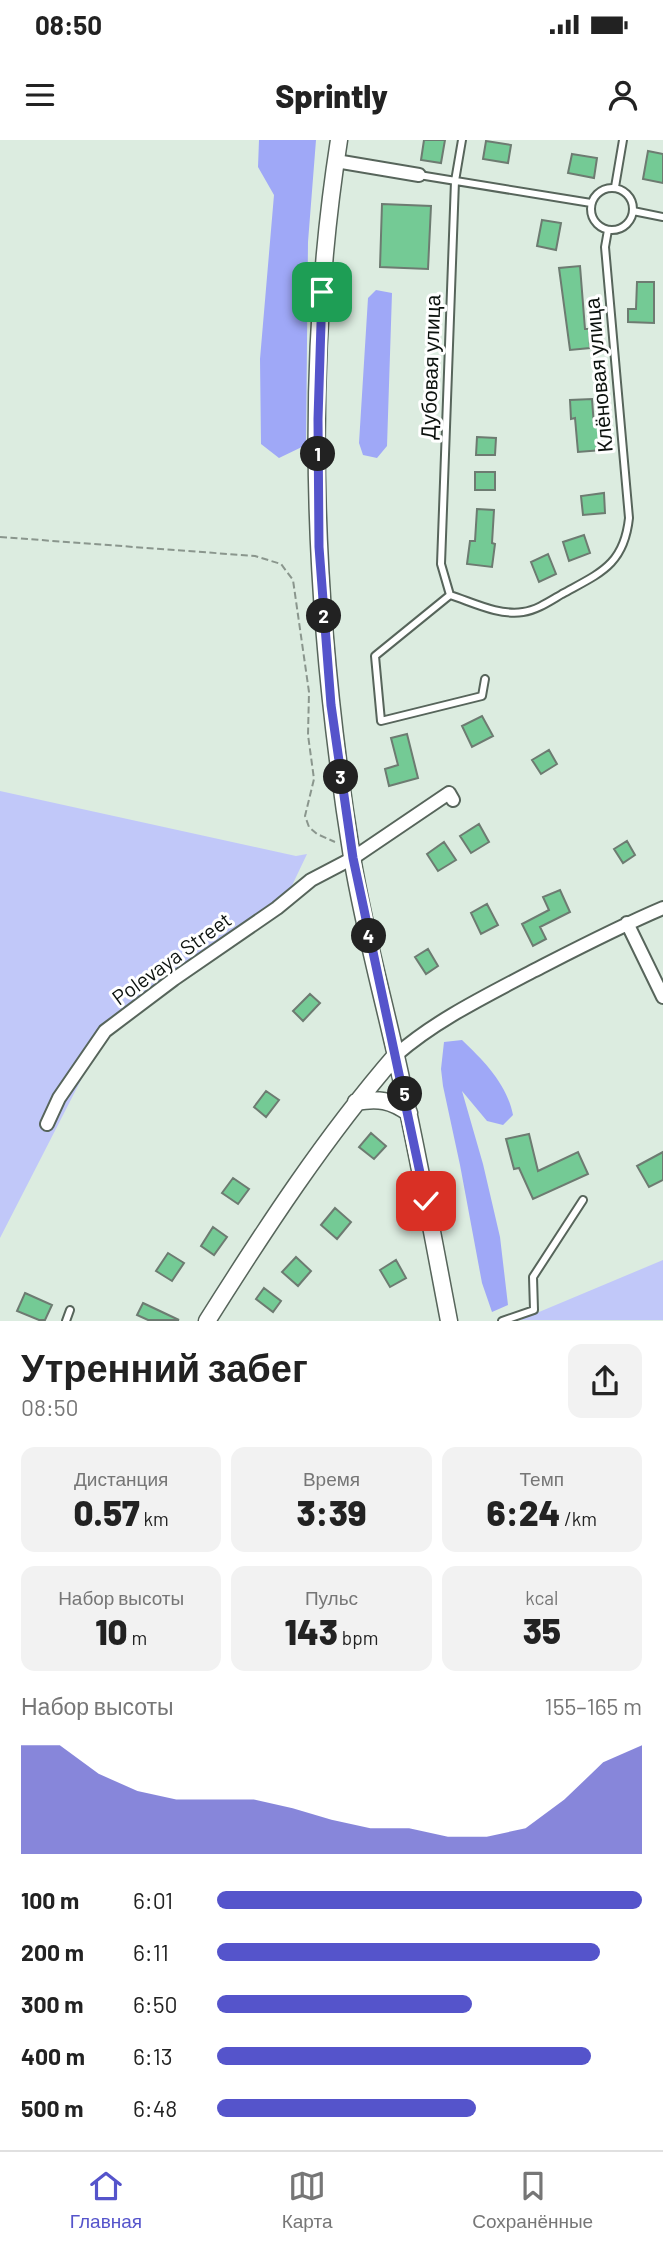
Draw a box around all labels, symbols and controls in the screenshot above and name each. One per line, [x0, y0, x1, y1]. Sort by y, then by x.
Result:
text: 08:50 [35, 9, 102, 40]
icon: menu [21, 76, 59, 114]
text: Sprintly [275, 76, 388, 114]
icon: person [604, 76, 642, 114]
pin [292, 262, 352, 322]
icon: arrive [303, 273, 341, 311]
street label: Дубовая улица [414, 294, 445, 440]
street label: Клёновая улица [578, 296, 617, 454]
pin: 1 [300, 436, 336, 472]
text: 1 [314, 442, 321, 465]
pin: 2 [306, 598, 342, 634]
text: 2 [318, 604, 329, 627]
pin: 3 [324, 760, 358, 794]
text: 3 [335, 765, 346, 788]
street label: Polevaya Street [107, 906, 236, 1009]
pin: 4 [352, 918, 386, 954]
text: 4 [363, 924, 374, 947]
pin: 5 [388, 1076, 422, 1112]
text: 5 [399, 1082, 410, 1105]
pin [396, 1171, 456, 1231]
icon: check [407, 1182, 445, 1220]
text: Утренний забег [21, 1344, 308, 1390]
button: share [568, 1344, 642, 1418]
text: 08:50 [21, 1393, 79, 1421]
text: Дистанция [74, 1467, 168, 1490]
text: Время [303, 1467, 360, 1490]
text: Темп [520, 1467, 564, 1490]
text: 0.57 [74, 1491, 140, 1533]
text: 3:39 [296, 1491, 367, 1533]
text: 6:24 [487, 1491, 560, 1533]
text: km [140, 1507, 169, 1530]
text: /km [560, 1507, 597, 1530]
text: Набор высоты [58, 1586, 184, 1609]
text: Пульс [305, 1586, 358, 1609]
text: kcal [525, 1586, 558, 1609]
text: 35 [523, 1609, 561, 1651]
text: 10 [95, 1610, 128, 1652]
text: 143 [285, 1610, 338, 1652]
text: m [128, 1626, 147, 1649]
text: bpm [338, 1626, 378, 1649]
text: Набор высоты [21, 1692, 174, 1720]
text: 155–165 m [545, 1692, 642, 1720]
text: 100 m [21, 1886, 79, 1914]
text: 6:01 [133, 1886, 173, 1914]
text: 200 m [21, 1938, 84, 1966]
text: 6:11 [133, 1938, 169, 1966]
text: 300 m [21, 1990, 83, 2018]
text: 6:50 [133, 1990, 177, 2018]
text: 400 m [21, 2042, 85, 2070]
text: 6:13 [133, 2042, 173, 2070]
text: 500 m [21, 2094, 83, 2122]
text: 6:48 [133, 2094, 177, 2122]
tab: Главная [70, 2167, 142, 2233]
tab: Карта [282, 2167, 333, 2233]
tab: Сохранённые [472, 2167, 593, 2233]

